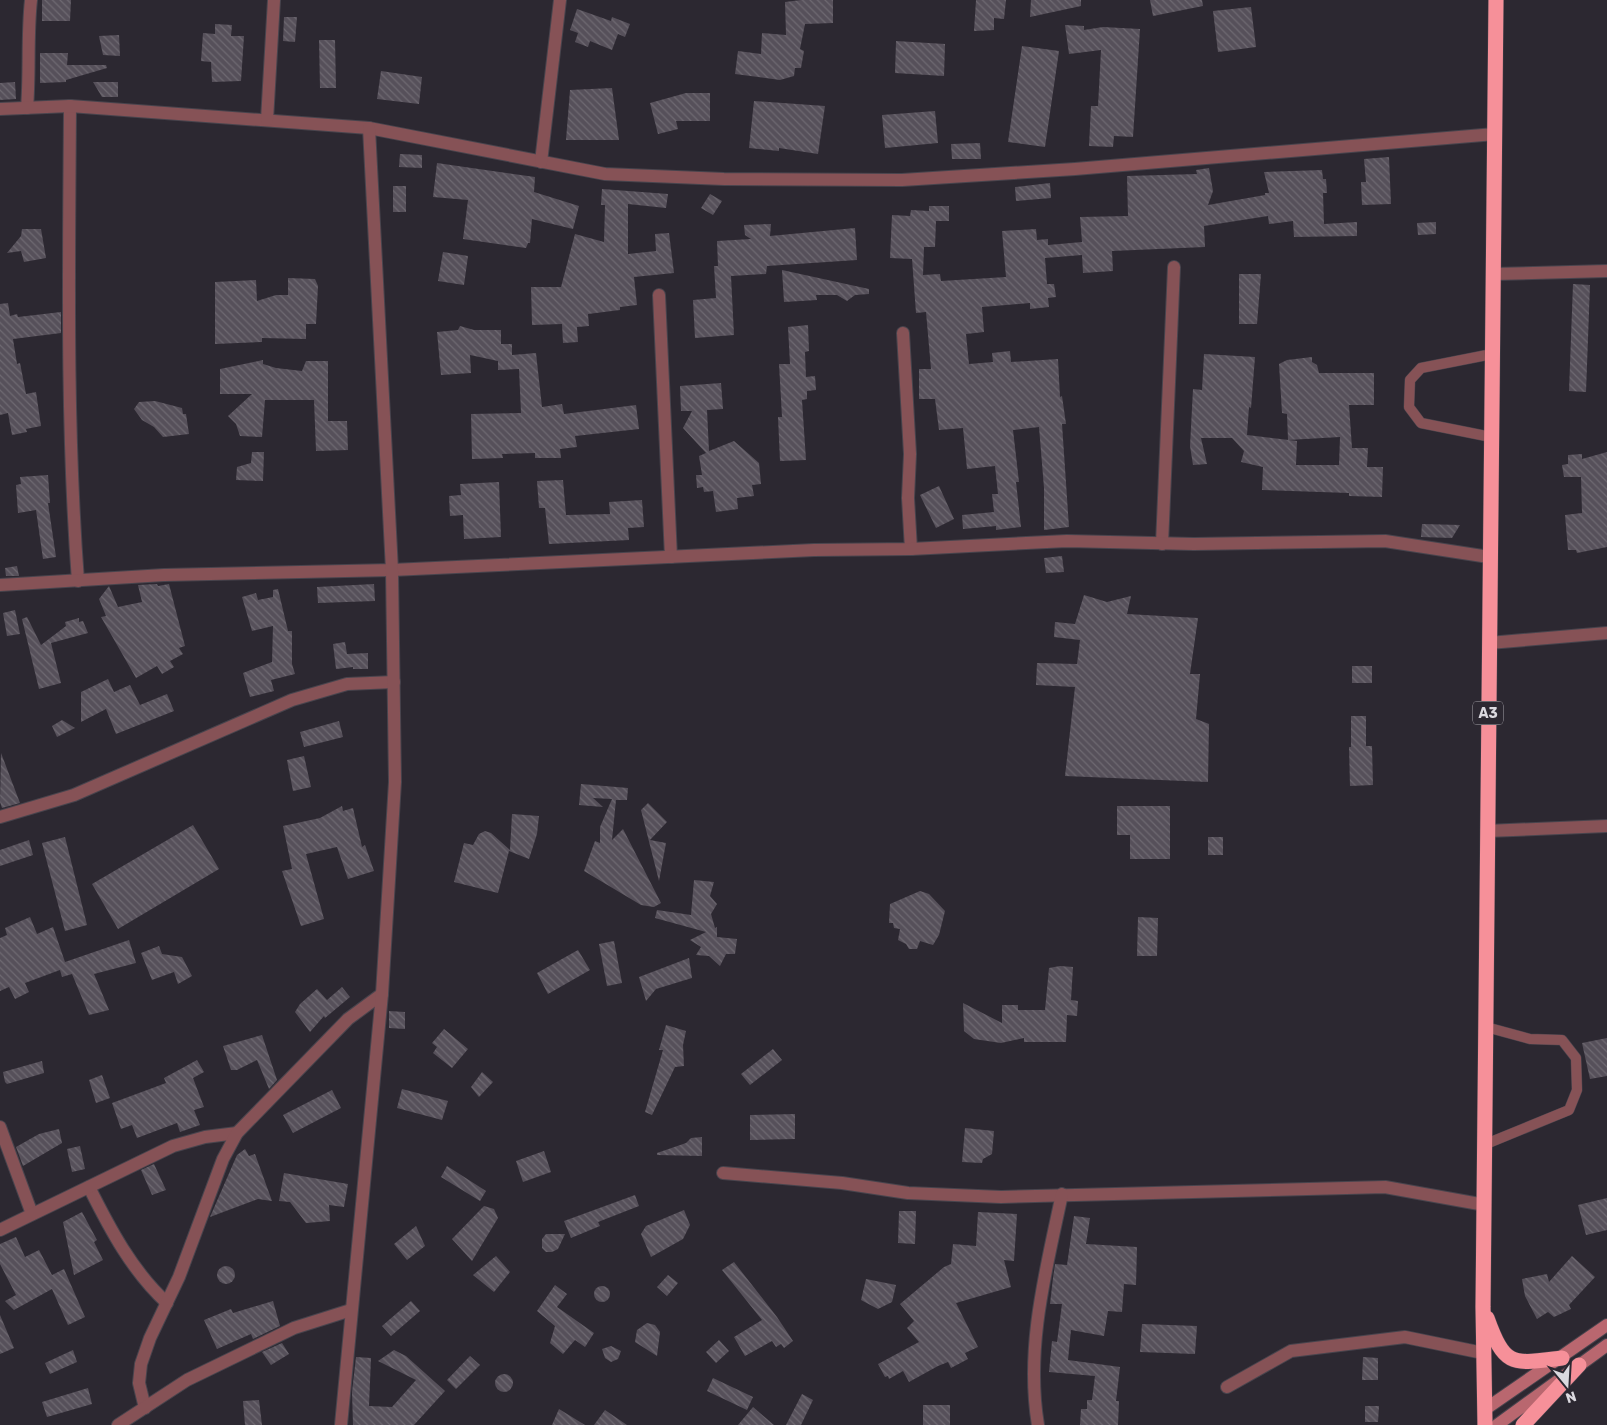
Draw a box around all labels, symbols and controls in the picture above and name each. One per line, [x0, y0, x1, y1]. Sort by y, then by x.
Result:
road number: A3 [1473, 701, 1503, 724]
north arrow [1542, 1360, 1592, 1410]
text: N [1563, 1387, 1578, 1407]

